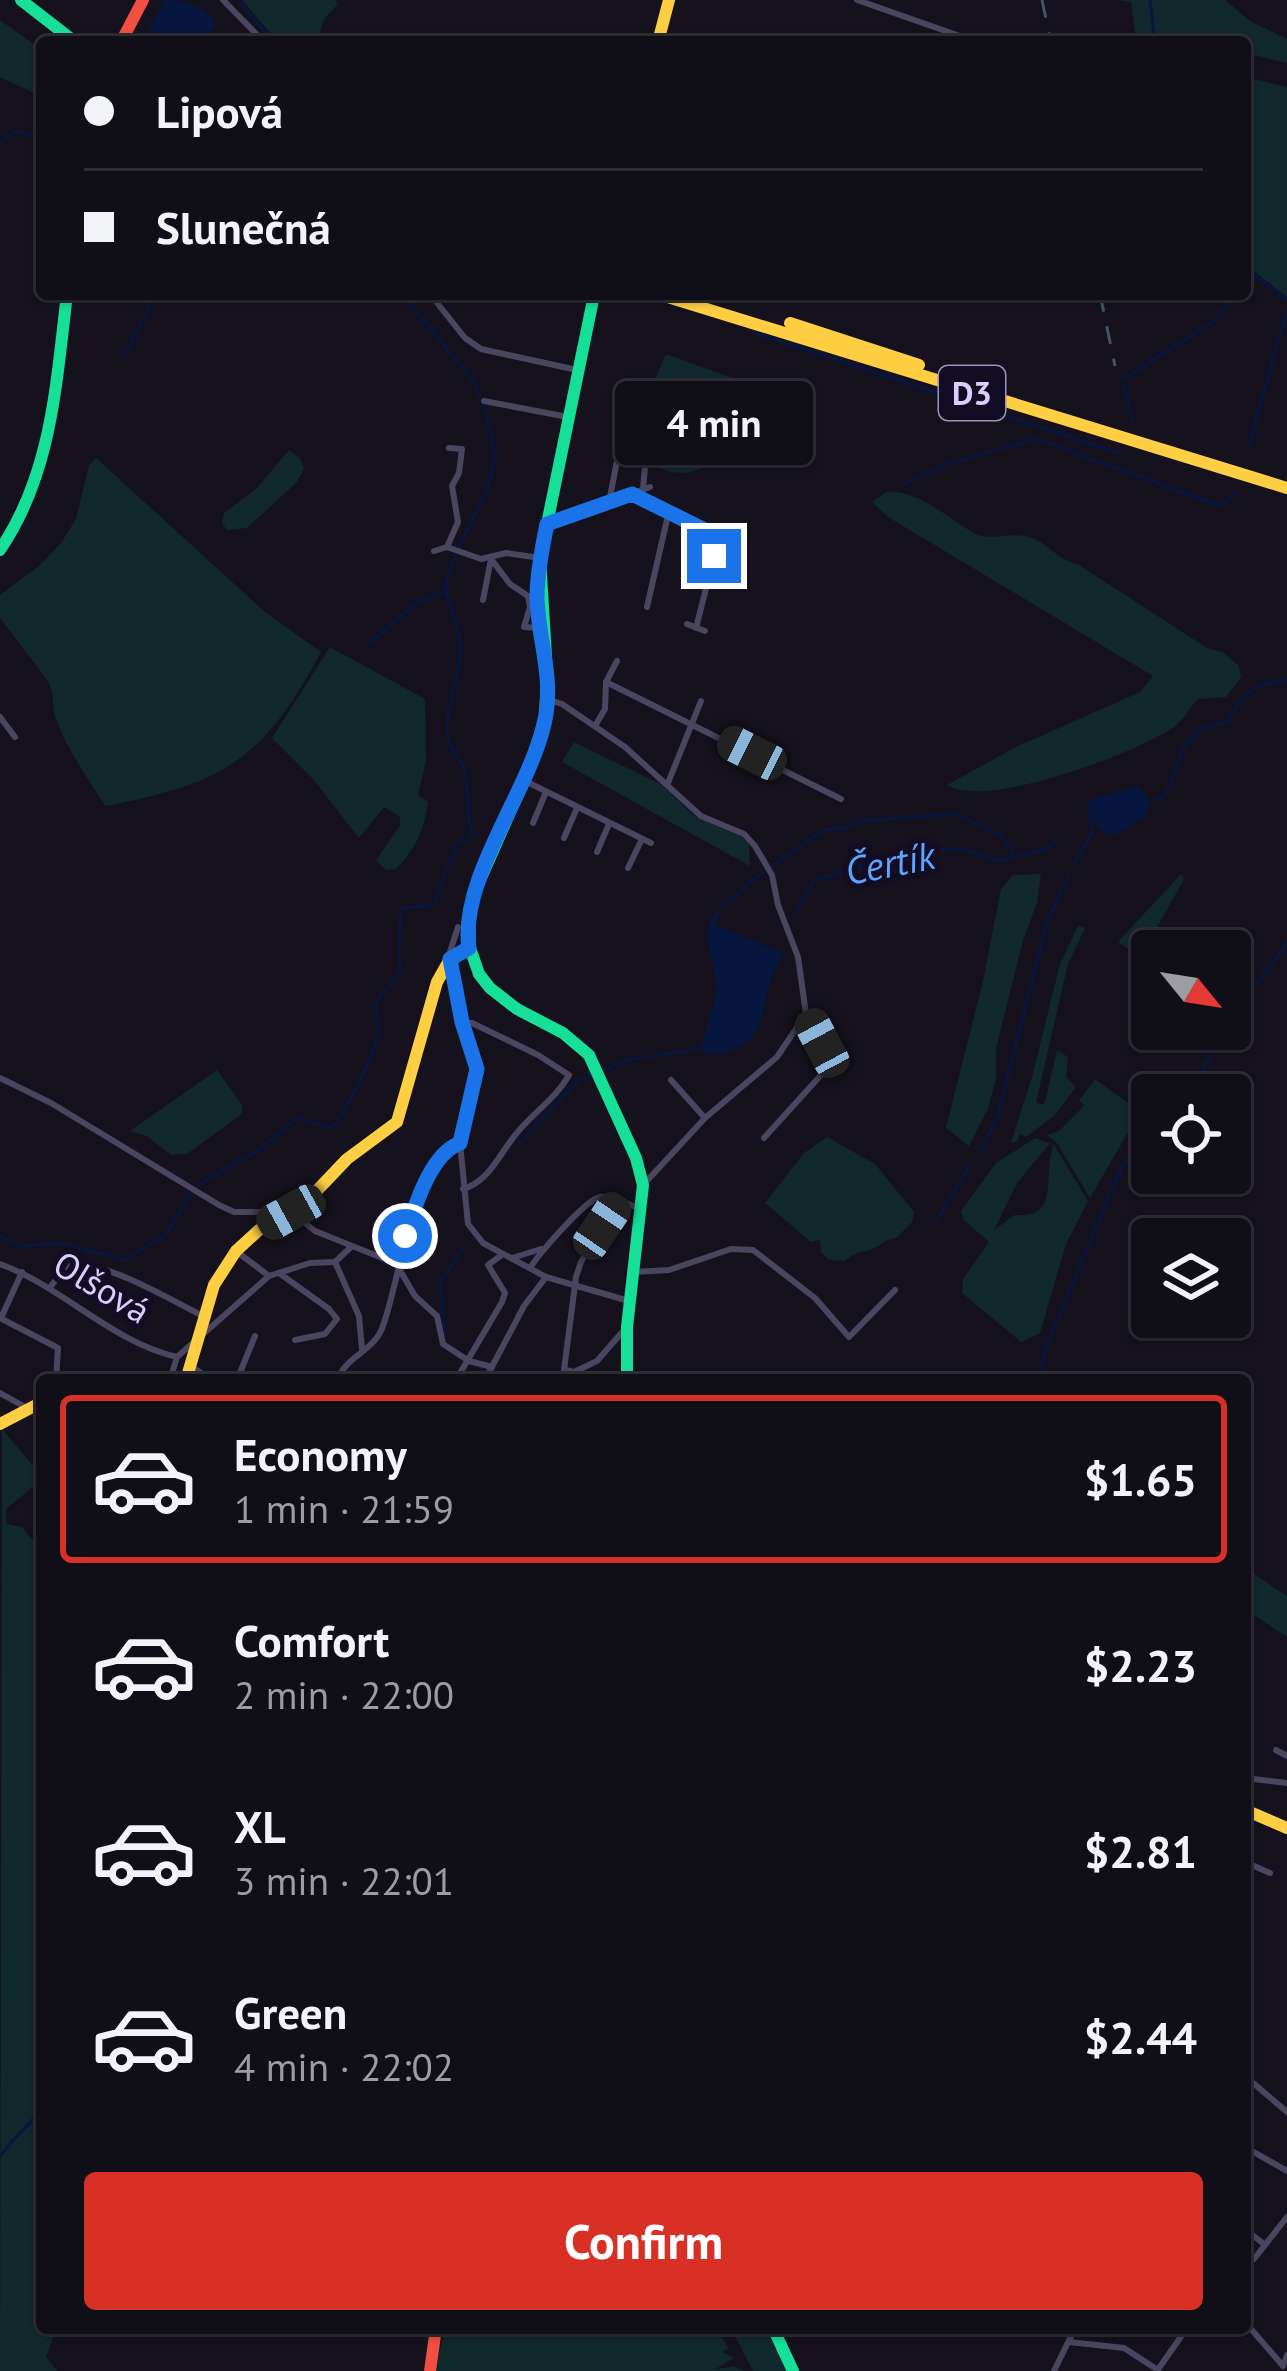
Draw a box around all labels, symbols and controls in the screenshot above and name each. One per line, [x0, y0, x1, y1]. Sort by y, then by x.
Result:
text: Lipová [156, 82, 283, 140]
text: Slunečná [156, 198, 331, 256]
road number: D3 [939, 366, 1005, 420]
callout: 4 min [615, 382, 813, 466]
text: 4 min [666, 397, 762, 448]
route end [687, 529, 741, 583]
car [712, 721, 792, 785]
water label: Čertík [841, 829, 941, 896]
north arrow [1131, 930, 1251, 1050]
map controls [1131, 930, 1251, 1338]
car [789, 1003, 855, 1083]
button: locate [1131, 1074, 1251, 1194]
car [251, 1179, 331, 1245]
car [567, 1186, 637, 1266]
route start [378, 1209, 432, 1263]
button: layers [1131, 1218, 1251, 1338]
street label: Olšová [45, 1240, 159, 1334]
icon: car [90, 1425, 198, 1533]
text: Economy [234, 1425, 407, 1483]
text: $1.65 [1084, 1450, 1197, 1508]
text: 1 min · 21:59 [234, 1483, 454, 1534]
icon: car [90, 1611, 198, 1719]
text: Comfort [234, 1611, 389, 1669]
text: $2.23 [1084, 1636, 1197, 1694]
text: 2 min · 22:00 [234, 1669, 454, 1720]
icon: car [90, 1797, 198, 1905]
text: XL [234, 1797, 286, 1855]
text: $2.81 [1084, 1822, 1197, 1880]
text: 3 min · 22:01 [234, 1855, 454, 1906]
icon: car [90, 1983, 198, 2091]
text: Green [234, 1983, 347, 2041]
text: $2.44 [1084, 2008, 1197, 2066]
text: 4 min · 22:02 [234, 2041, 454, 2092]
button: Confirm [84, 2172, 1203, 2310]

